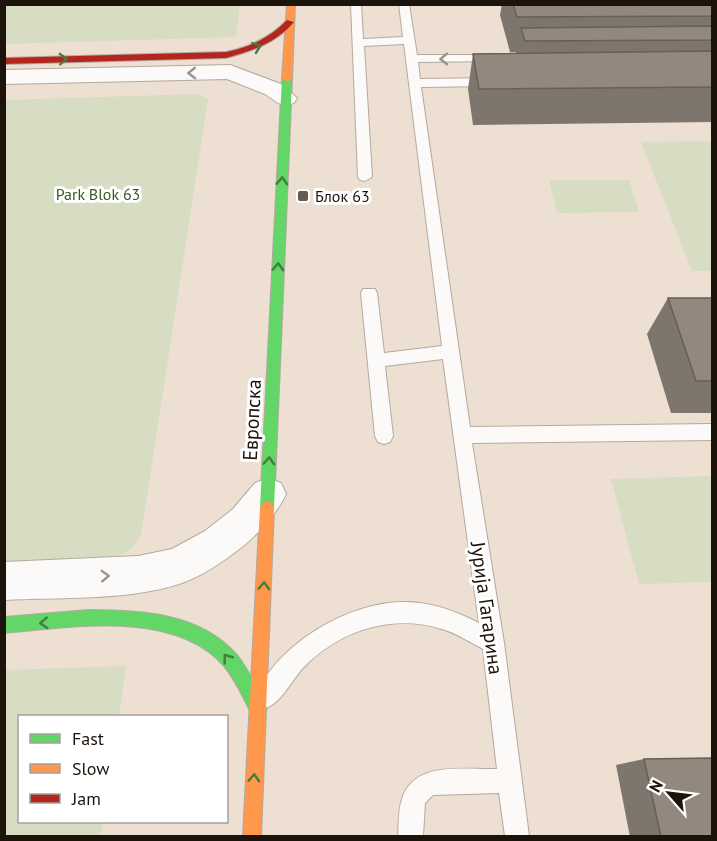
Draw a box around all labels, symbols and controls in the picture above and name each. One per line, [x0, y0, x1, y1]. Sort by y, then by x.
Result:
one-way arrow [251, 42, 262, 55]
one-way arrow [58, 53, 67, 65]
one-way arrow [440, 53, 449, 65]
one-way arrow [187, 66, 196, 79]
one-way arrow [276, 176, 289, 185]
park label: Park Blok 63 [56, 184, 140, 204]
place label: Блок 63 [315, 186, 370, 206]
marker: Блок 63 [296, 189, 310, 203]
one-way arrow [272, 262, 285, 271]
street label: Европска [237, 379, 267, 461]
one-way arrow [263, 457, 276, 466]
street label: Јурија Гагарина [465, 539, 509, 676]
one-way arrow [100, 570, 109, 583]
one-way arrow [257, 582, 270, 591]
one-way arrow [39, 616, 48, 629]
one-way arrow [223, 654, 234, 665]
legend [18, 715, 228, 823]
text: Fast [72, 727, 104, 750]
text: Slow [72, 757, 110, 780]
north arrow [639, 763, 699, 823]
one-way arrow [248, 774, 261, 783]
text: N [644, 777, 667, 795]
text: Jam [71, 787, 101, 810]

